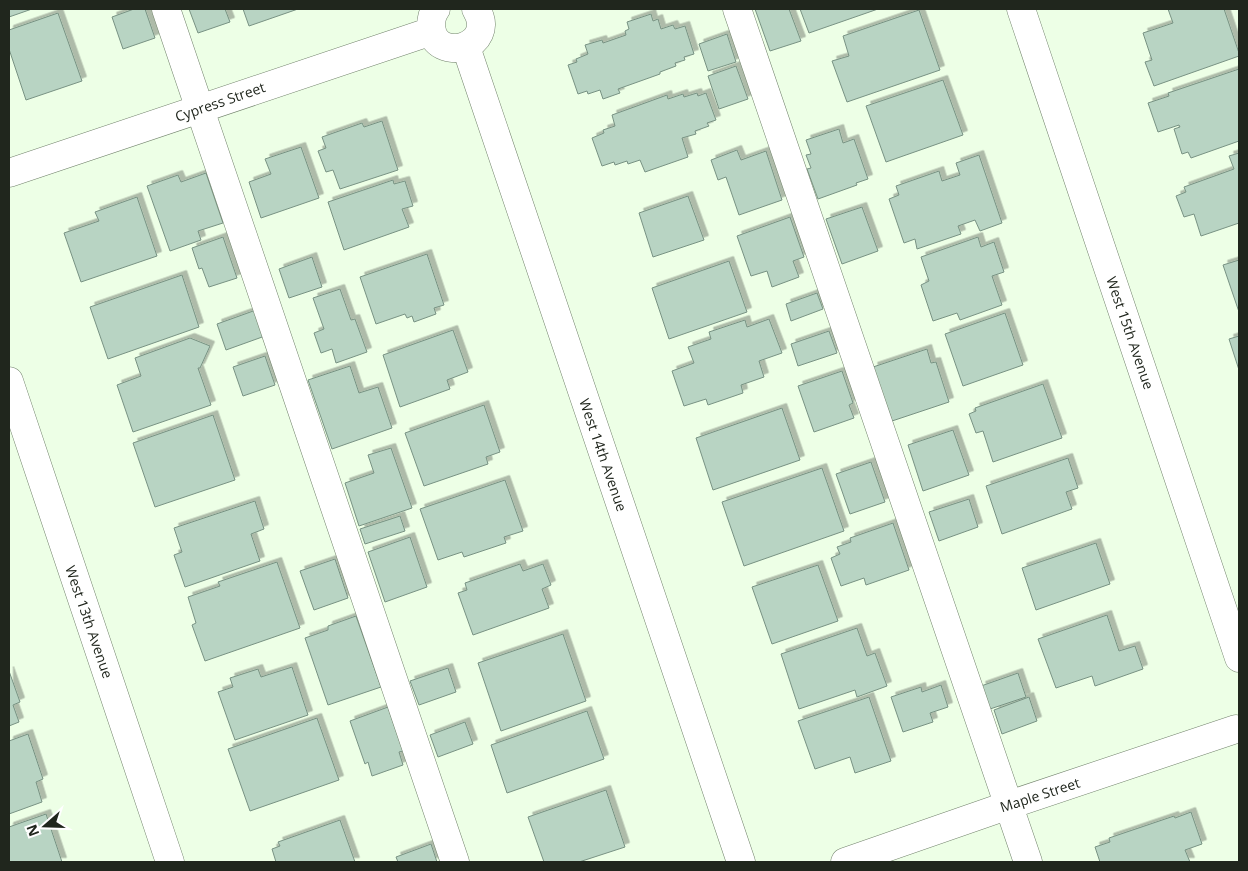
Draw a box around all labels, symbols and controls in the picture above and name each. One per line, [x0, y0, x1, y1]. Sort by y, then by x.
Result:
street label: Cypress Street [172, 77, 267, 126]
street label: West 15th Avenue [1102, 274, 1159, 392]
street label: West 14th Avenue [575, 396, 632, 514]
street label: West 13th Avenue [61, 563, 118, 681]
street label: Maple Street [997, 773, 1082, 816]
north arrow [20, 801, 70, 851]
text: N [21, 822, 43, 839]

